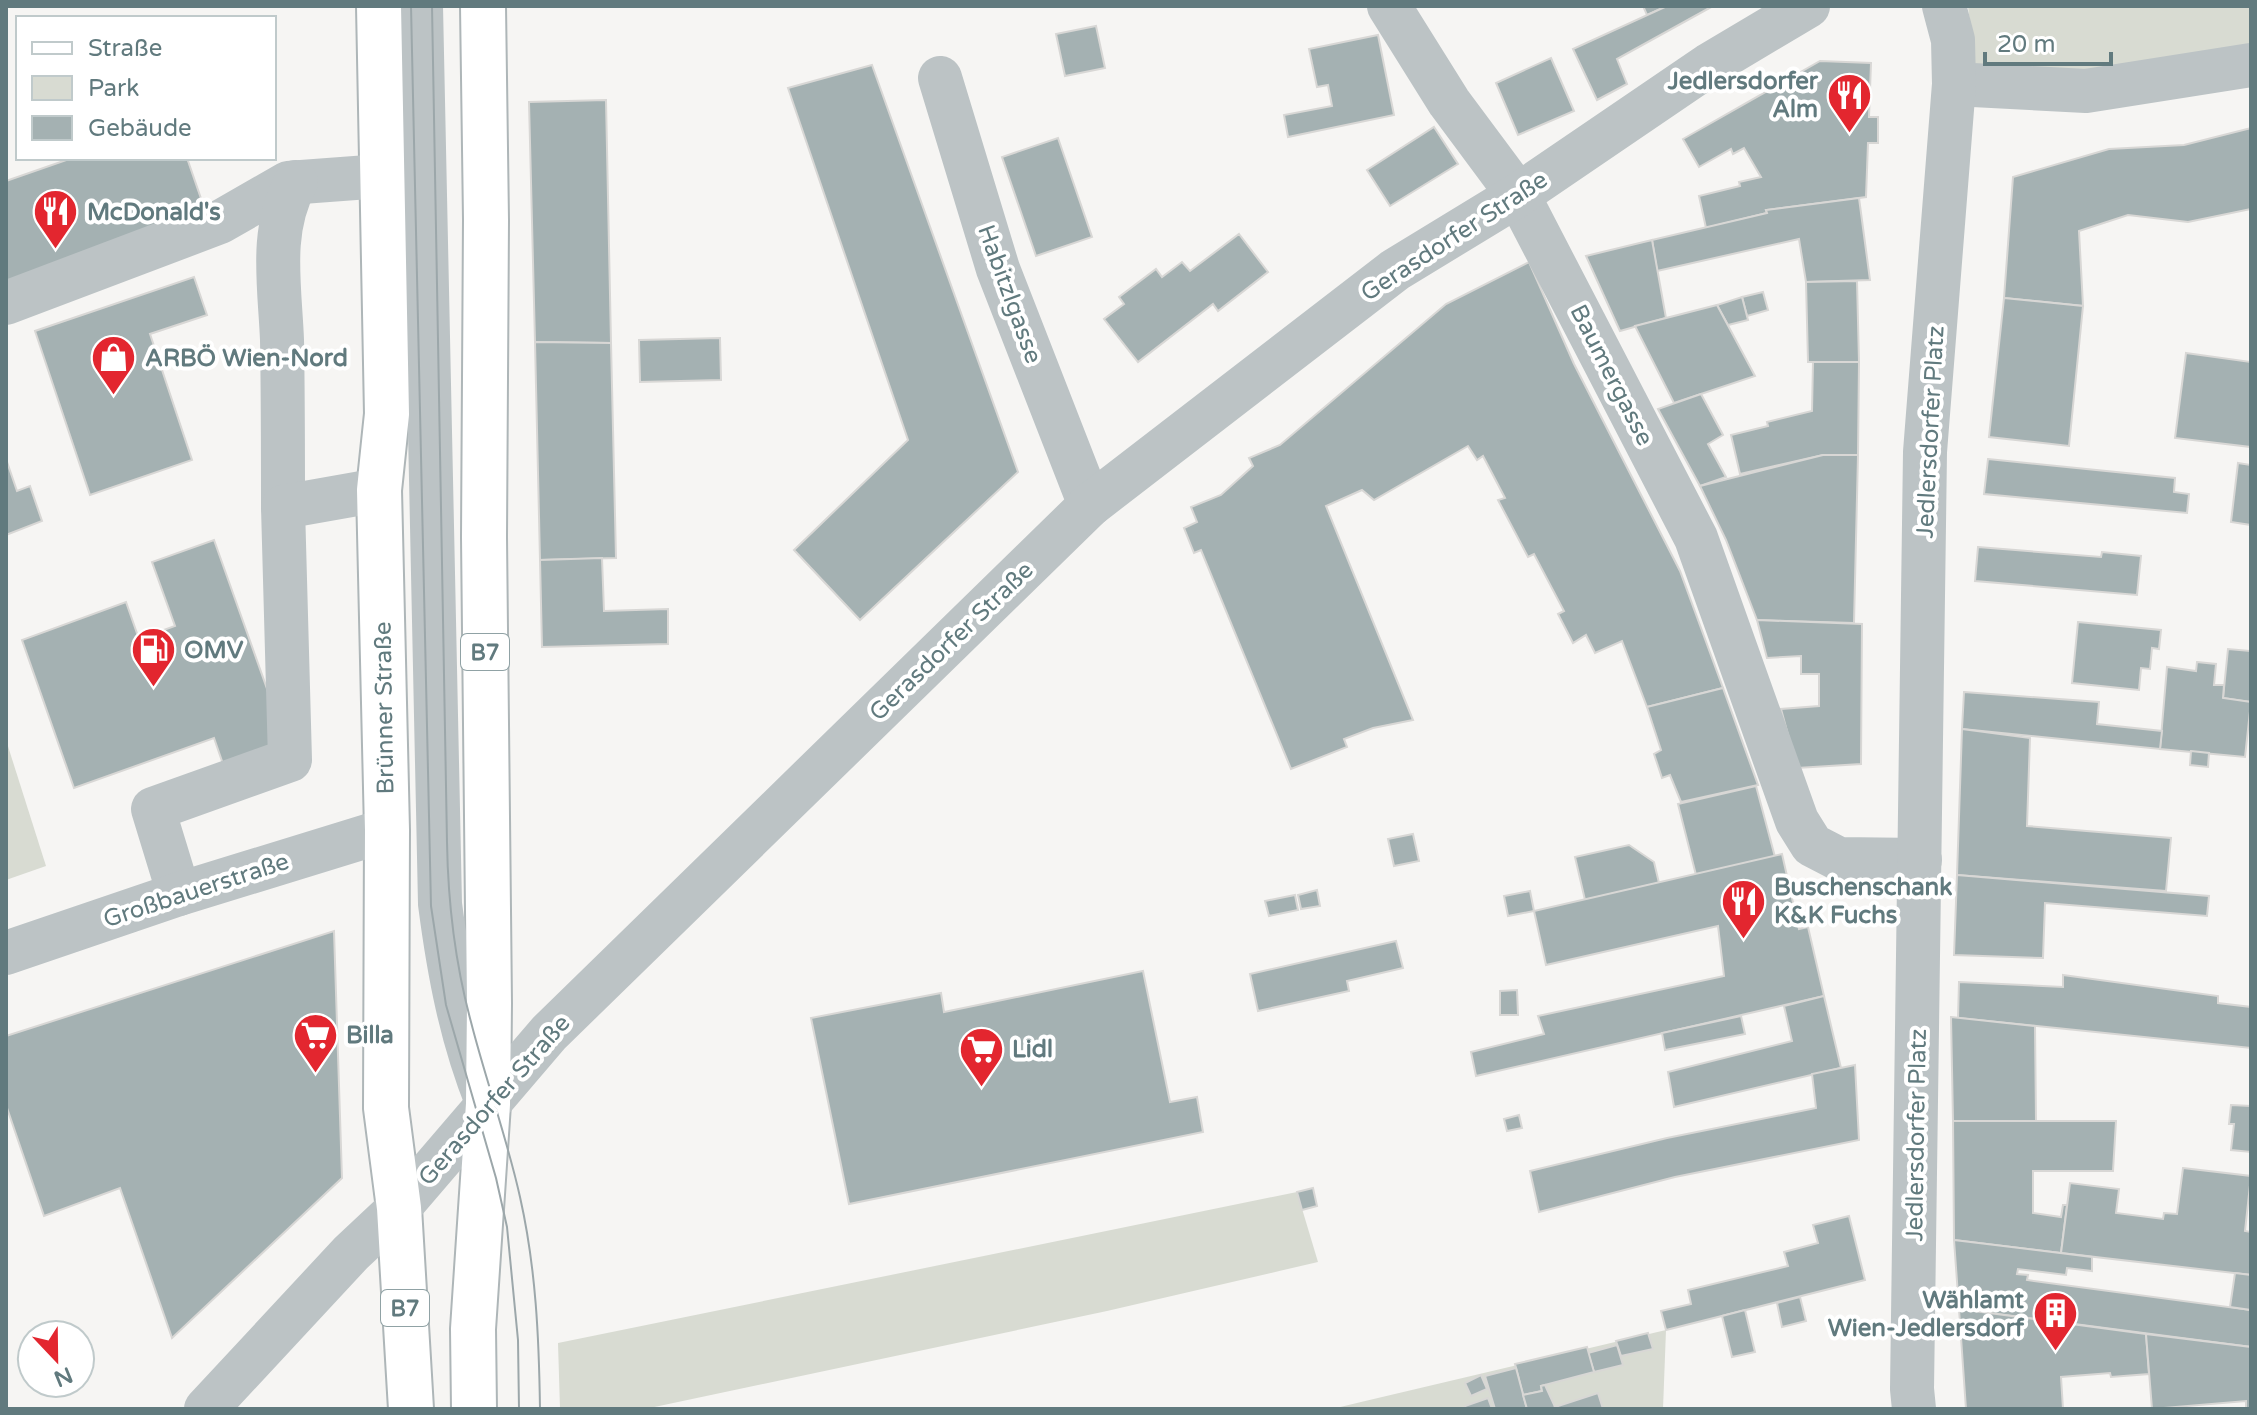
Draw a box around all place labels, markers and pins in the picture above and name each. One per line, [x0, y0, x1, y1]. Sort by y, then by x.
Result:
place label: Jedlersdorfer Alm [1667, 67, 1819, 124]
restaurant icon: Jedlersdorfer Alm [1825, 71, 1873, 134]
restaurant icon: McDonald's [32, 188, 80, 251]
place label: McDonald's [87, 198, 221, 227]
shop icon: ARBÖ Wien-Nord [90, 334, 138, 397]
place label: ARBÖ Wien-Nord [145, 344, 348, 373]
fuel station icon: OMV [129, 626, 177, 689]
place label: OMV [184, 636, 244, 665]
place label: Buschenschank K&K Fuchs [1774, 873, 1952, 930]
restaurant icon: Buschenschank K&K Fuchs [1719, 877, 1767, 940]
supermarket icon: Billa [291, 1011, 339, 1074]
place label: Billa [346, 1021, 394, 1050]
supermarket icon: Lidl [957, 1025, 1005, 1088]
place label: Lidl [1012, 1035, 1053, 1064]
place label: Wählamt Wien-Jedlersdorf [1828, 1286, 2025, 1343]
building icon: Wählamt Wien-Jedlersdorf [2031, 1290, 2079, 1353]

